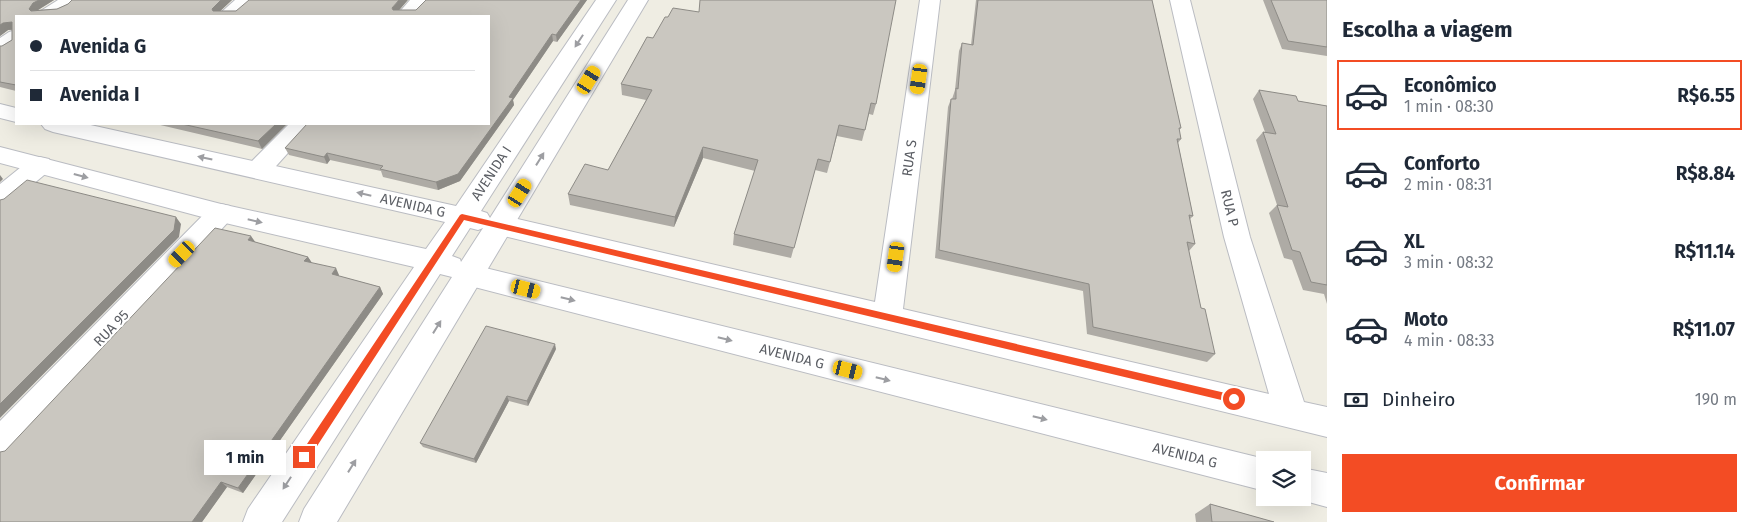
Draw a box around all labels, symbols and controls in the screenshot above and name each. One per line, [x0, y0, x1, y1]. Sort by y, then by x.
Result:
text: Escolha a viagem [1342, 16, 1513, 43]
one-way arrow [574, 34, 584, 47]
text: Avenida G [60, 35, 146, 58]
car [574, 63, 603, 97]
car [909, 63, 928, 95]
icon: car [1344, 73, 1389, 118]
text: Econômico [1404, 74, 1497, 97]
text: Avenida I [60, 83, 140, 106]
text: R$6.55 [1677, 84, 1735, 107]
text: 1 min · 08:30 [1404, 97, 1494, 116]
street label: RUA S [899, 138, 921, 178]
street label: AVENIDA I [468, 143, 515, 204]
icon: car [1344, 151, 1389, 196]
one-way arrow [536, 152, 545, 166]
text: Conforto [1404, 152, 1480, 175]
one-way arrow [198, 154, 213, 162]
text: R$8.84 [1676, 162, 1735, 185]
one-way arrow [73, 172, 89, 180]
text: 2 min · 08:31 [1404, 175, 1492, 194]
car [505, 176, 534, 210]
street label: RUA P [1217, 188, 1242, 228]
one-way arrow [356, 190, 371, 198]
street label: AVENIDA G [379, 190, 447, 221]
one-way arrow [248, 217, 263, 225]
icon: car [1344, 229, 1389, 274]
text: XL [1404, 230, 1425, 253]
car [166, 238, 197, 270]
text: R$11.14 [1674, 240, 1735, 263]
car [886, 241, 905, 273]
text: 3 min · 08:32 [1404, 253, 1494, 272]
car [509, 278, 542, 300]
one-way arrow [560, 295, 575, 303]
street label: RUA 95 [90, 307, 133, 350]
icon: car [1344, 307, 1389, 352]
text: Moto [1404, 308, 1448, 331]
text: R$11.07 [1672, 318, 1735, 341]
one-way arrow [432, 321, 442, 334]
text: 4 min · 08:33 [1404, 331, 1494, 350]
one-way arrow [718, 335, 733, 343]
street label: AVENIDA G [758, 340, 826, 373]
car [831, 359, 864, 381]
one-way arrow [875, 375, 890, 383]
icon: cash [1342, 386, 1370, 414]
route start [1223, 388, 1245, 410]
text: Dinheiro [1382, 388, 1455, 411]
text: 190 m [1695, 390, 1737, 409]
one-way arrow [1033, 414, 1048, 422]
street label: AVENIDA G [1151, 439, 1219, 472]
callout: 1 min [204, 440, 286, 474]
route end [293, 446, 315, 468]
text: 1 min [226, 448, 264, 467]
map controls [1256, 451, 1311, 506]
button: layers [1256, 451, 1311, 506]
button: Confirmar [1342, 454, 1737, 512]
one-way arrow [347, 459, 356, 472]
one-way arrow [282, 476, 292, 490]

